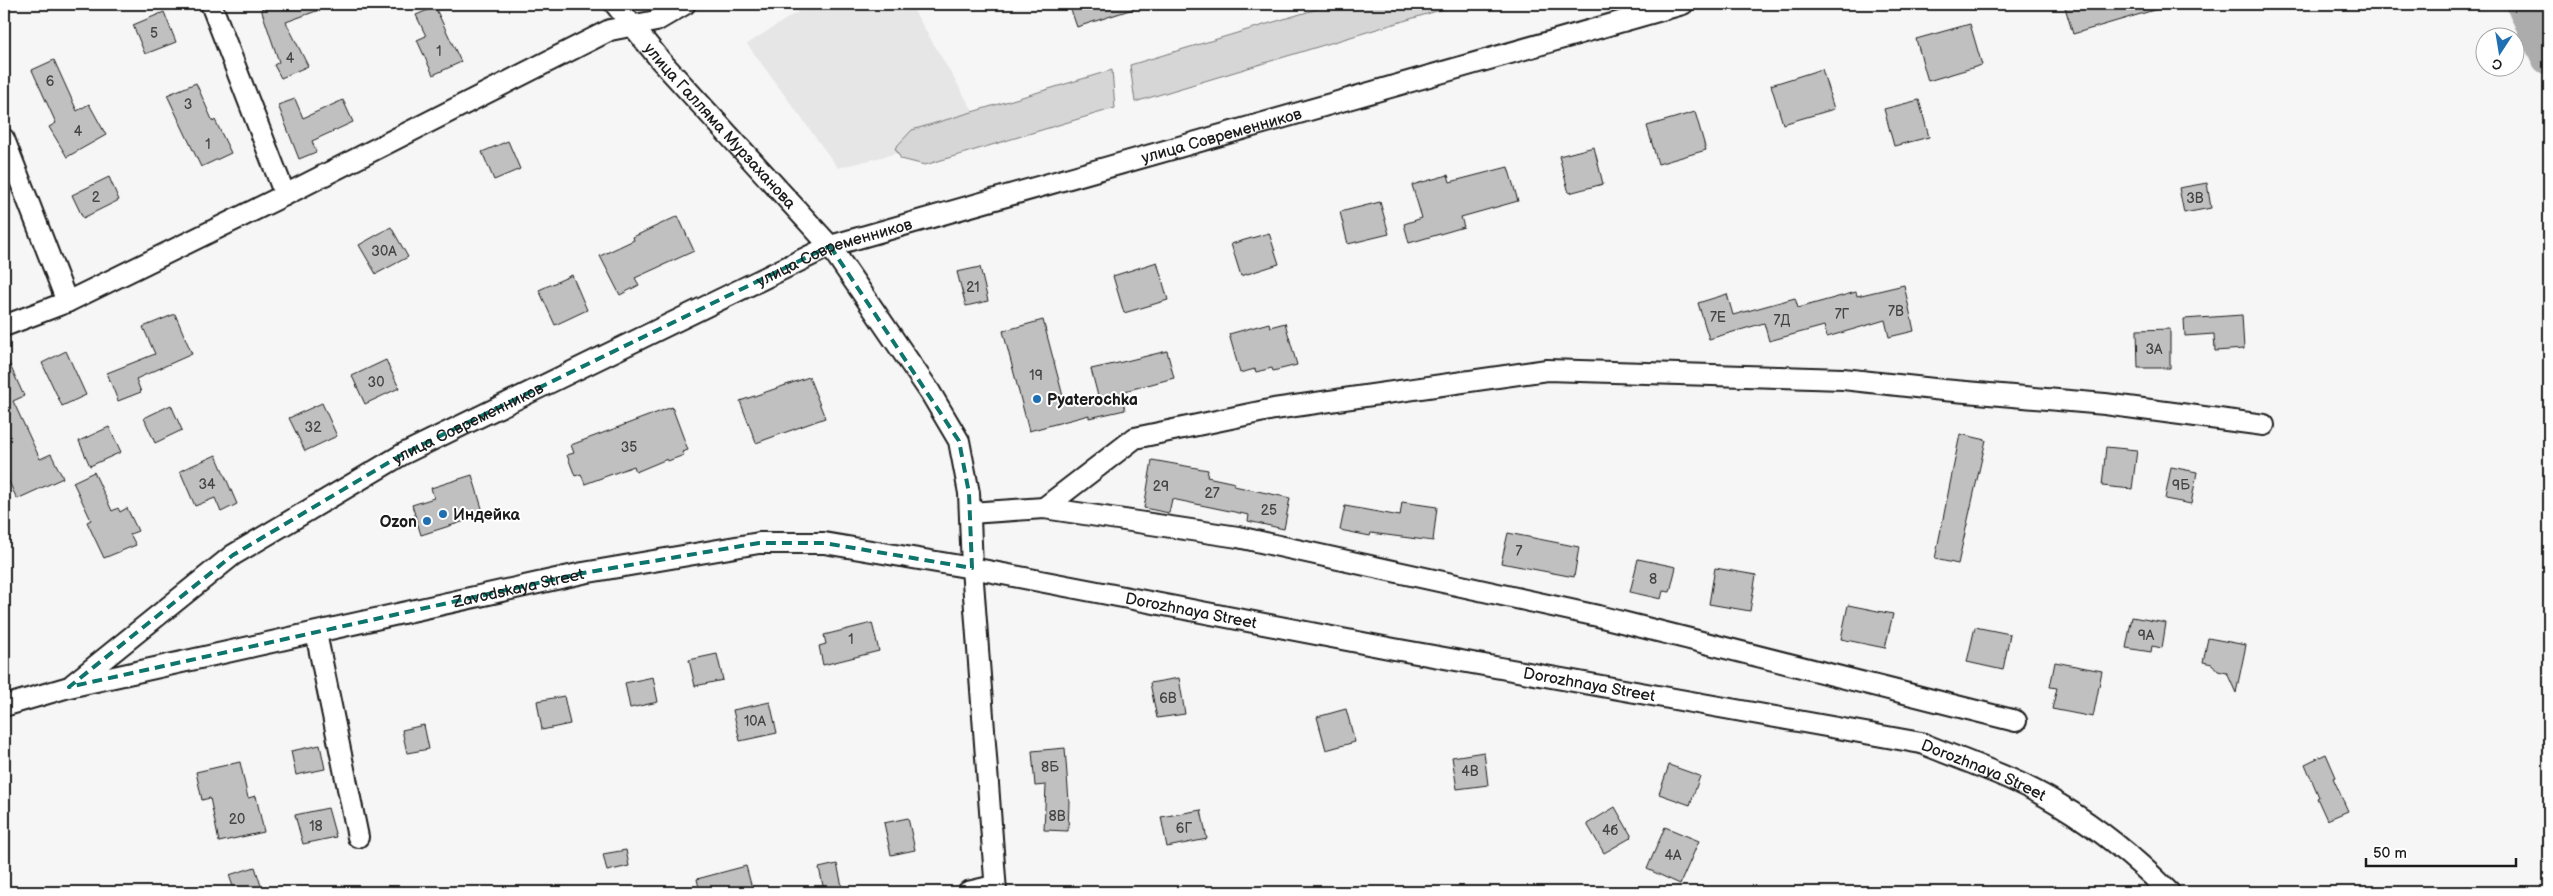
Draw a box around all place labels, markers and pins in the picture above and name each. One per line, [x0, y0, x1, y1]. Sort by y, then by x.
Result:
place label: Pyaterochka [1047, 391, 1138, 410]
marker: Pyaterochka [1031, 393, 1043, 405]
place label: Индейка [453, 506, 520, 525]
marker: Индейка [437, 508, 449, 520]
place label: Ozon [380, 513, 417, 532]
marker: Ozon [421, 515, 433, 527]

